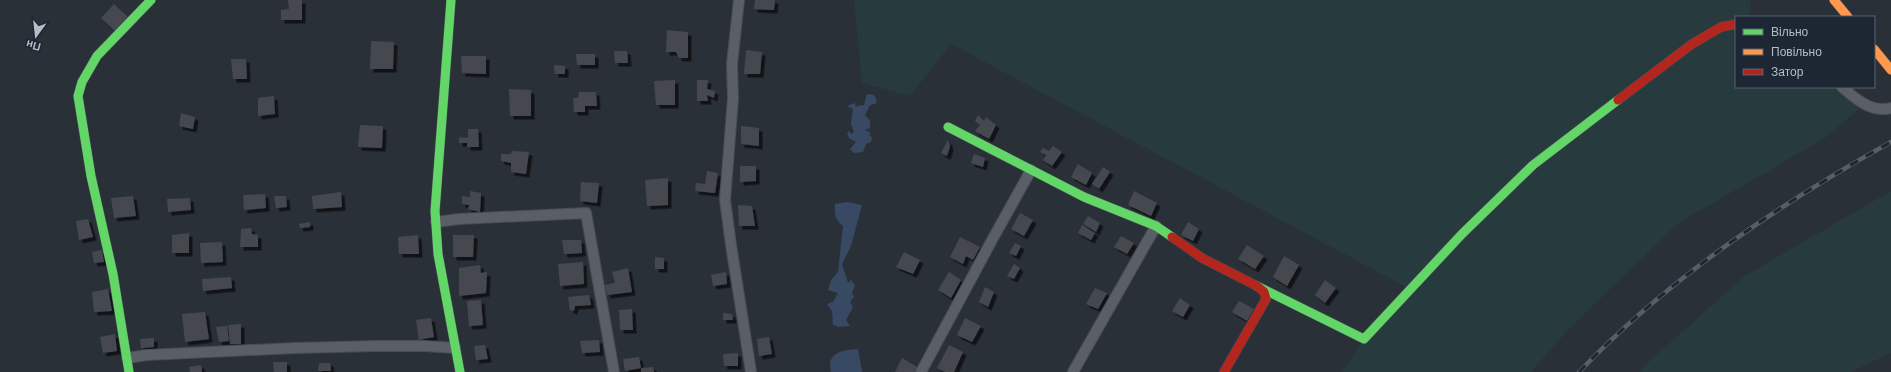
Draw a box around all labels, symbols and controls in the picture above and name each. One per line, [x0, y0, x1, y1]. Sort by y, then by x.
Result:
north arrow [16, 16, 56, 56]
legend [1735, 16, 1875, 88]
text: Вільно [1771, 24, 1809, 38]
text: Пн [25, 38, 42, 54]
text: Повільно [1771, 44, 1822, 58]
text: Затор [1771, 64, 1804, 79]

